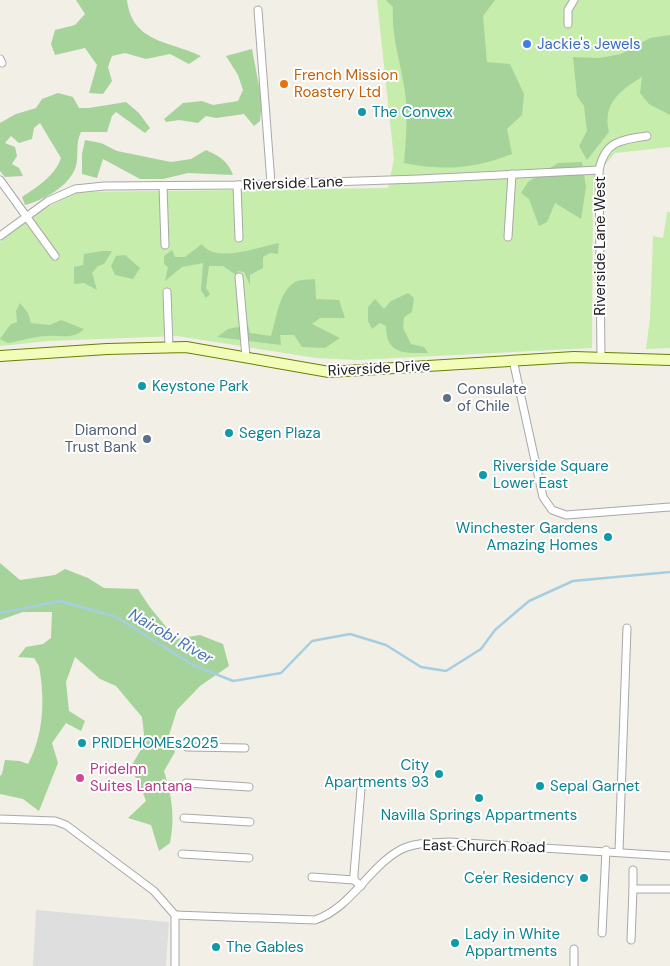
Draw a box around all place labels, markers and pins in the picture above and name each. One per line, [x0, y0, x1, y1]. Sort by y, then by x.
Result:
place label: Jackie's Jewels [537, 34, 641, 54]
marker: Jackie's Jewels [521, 38, 533, 50]
place label: French Mission Roastery Ltd [294, 65, 398, 102]
marker: French Mission Roastery Ltd [278, 78, 290, 90]
place label: The Convex [372, 102, 453, 122]
marker: The Convex [356, 106, 368, 118]
place label: Keystone Park [152, 376, 249, 396]
place label: Consulate of Chile [457, 379, 527, 416]
marker: Keystone Park [136, 380, 148, 392]
marker: Consulate of Chile [441, 392, 453, 404]
place label: Diamond Trust Bank [65, 420, 137, 457]
place label: Segen Plaza [239, 423, 321, 443]
marker: Segen Plaza [223, 427, 235, 439]
marker: Diamond Trust Bank [141, 433, 153, 445]
place label: Riverside Square Lower East [493, 456, 609, 493]
marker: Riverside Square Lower East [477, 469, 489, 481]
place label: Winchester Gardens Amazing Homes [456, 518, 598, 555]
marker: Winchester Gardens Amazing Homes [602, 531, 614, 543]
place label: PRIDEHOMEs2025 [92, 733, 219, 753]
marker: PRIDEHOMEs2025 [76, 737, 88, 749]
place label: City Apartments 93 [324, 755, 430, 792]
place label: PrideInn Suites Lantana [90, 759, 192, 796]
marker: City Apartments 93 [433, 768, 445, 780]
marker: PrideInn Suites Lantana [74, 772, 86, 784]
place label: Sepal Garnet [550, 776, 640, 796]
marker: Sepal Garnet [534, 780, 546, 792]
marker: Navilla Springs Appartments [473, 792, 485, 804]
place label: Navilla Springs Appartments [381, 805, 577, 825]
place label: Ce'er Residency [464, 868, 575, 888]
marker: Ce'er Residency [578, 872, 590, 884]
place label: Lady in White Appartments [465, 924, 560, 961]
place label: The Gables [226, 937, 304, 957]
marker: Lady in White Appartments [449, 937, 461, 949]
marker: The Gables [210, 941, 222, 953]

